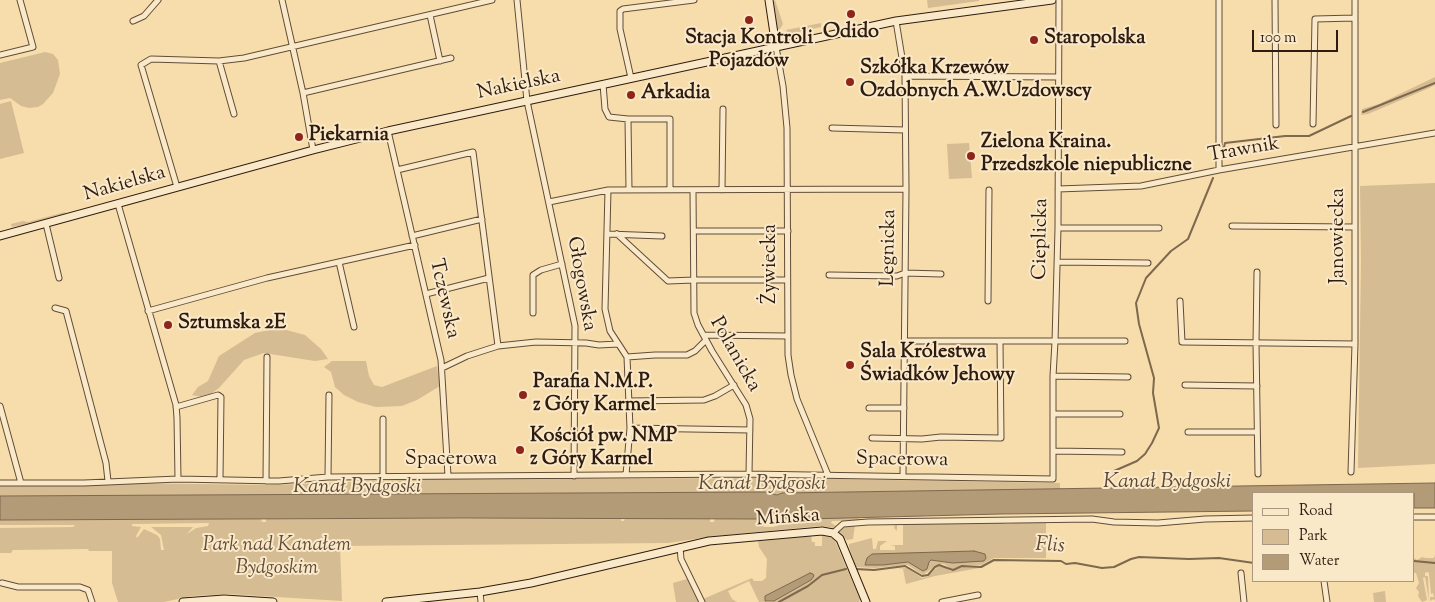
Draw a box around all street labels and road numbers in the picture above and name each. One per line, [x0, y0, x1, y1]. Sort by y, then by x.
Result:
street label: Nakielska [475, 65, 563, 107]
street label: Trawnik [1206, 133, 1282, 169]
street label: Nakielska [81, 162, 169, 208]
street label: Janowiecka [1328, 188, 1352, 284]
street label: Cieplicka [1029, 198, 1055, 280]
street label: Legnicka [877, 209, 903, 287]
street label: Żywiecka [760, 224, 784, 304]
street label: Głogowska [560, 235, 600, 333]
street label: Tczewska [422, 257, 464, 341]
street label: Polanicka [703, 313, 765, 397]
street label: Spacerowa [856, 448, 948, 474]
street label: Spacerowa [405, 449, 497, 473]
street label: Mińska [755, 505, 821, 533]

